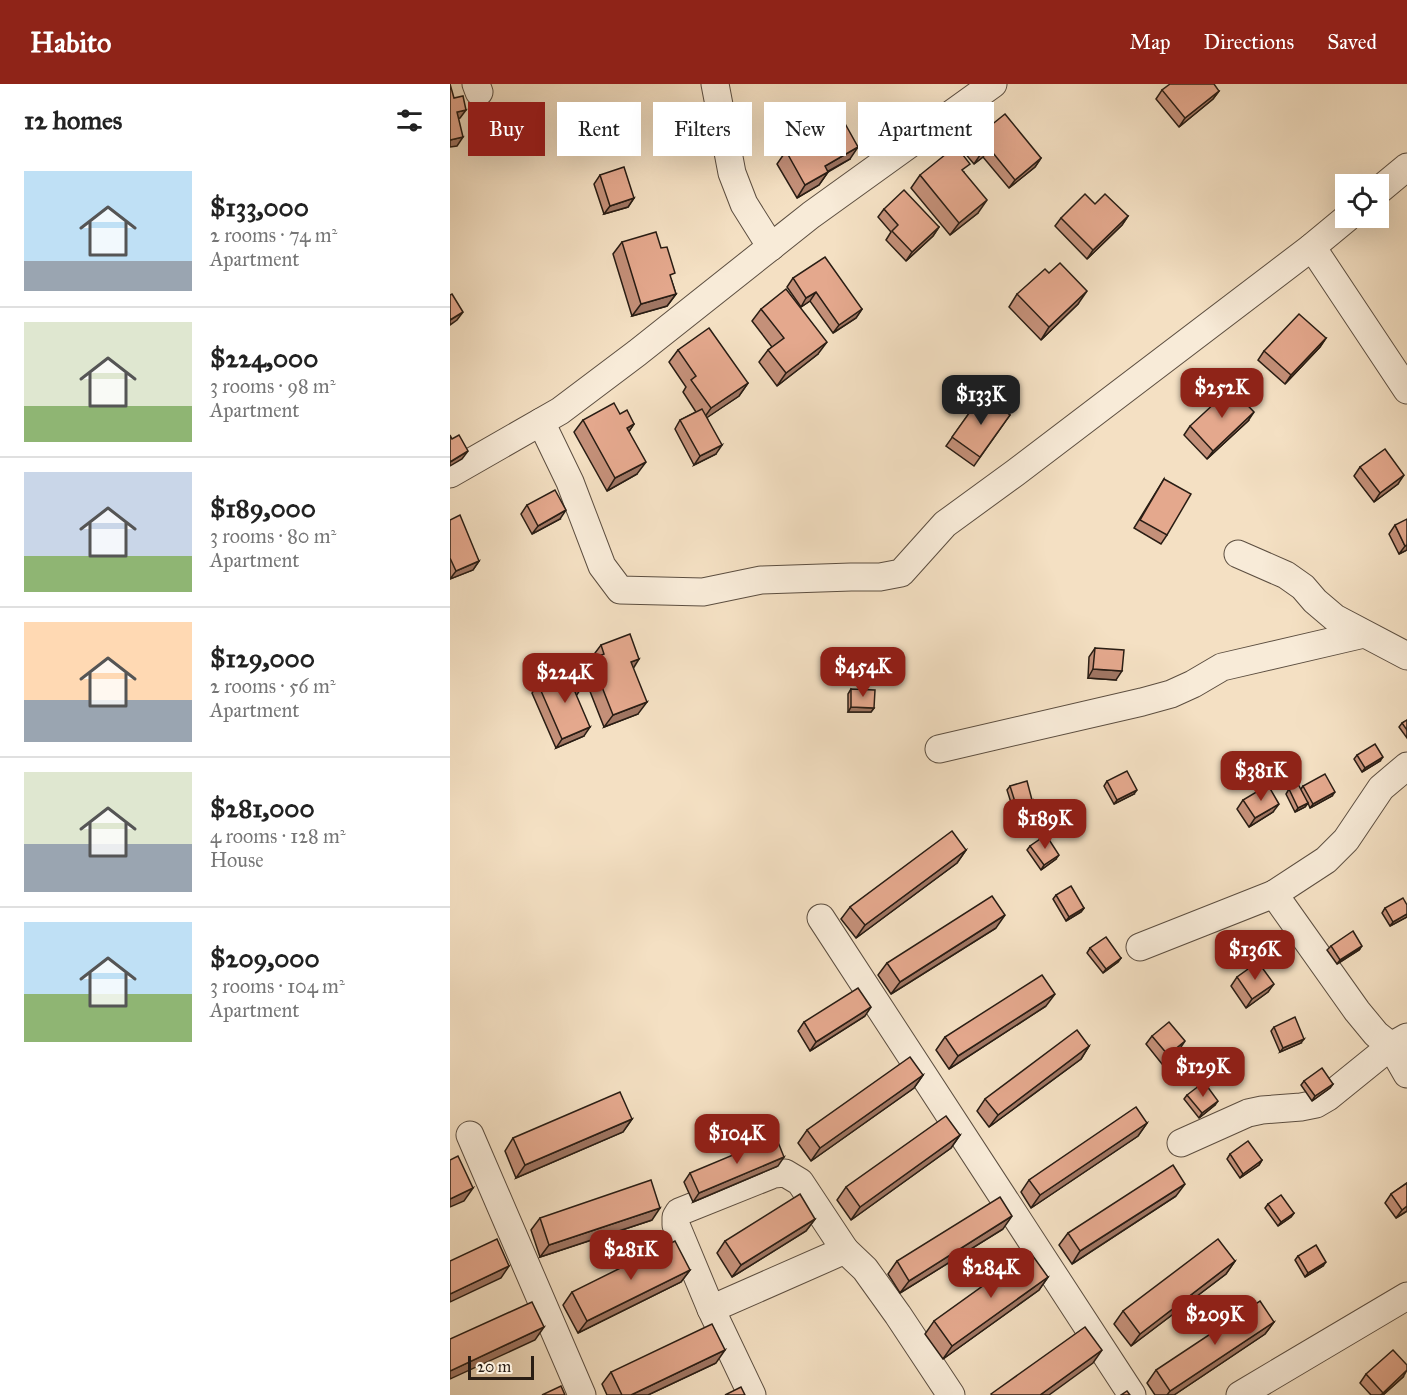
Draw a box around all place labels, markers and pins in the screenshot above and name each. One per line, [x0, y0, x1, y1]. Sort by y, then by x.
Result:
pin: $252K [1180, 368, 1264, 419]
pin: $133K [939, 375, 1023, 426]
pin: $454K [821, 647, 905, 698]
pin: $224K [523, 653, 607, 704]
pin: $381K [1219, 751, 1303, 802]
pin: $189K [1003, 799, 1087, 850]
pin: $136K [1213, 930, 1297, 981]
pin: $129K [1161, 1047, 1245, 1098]
pin: $104K [695, 1114, 779, 1165]
pin: $281K [589, 1230, 673, 1281]
pin: $284K [949, 1248, 1033, 1299]
pin: $209K [1173, 1295, 1257, 1346]

